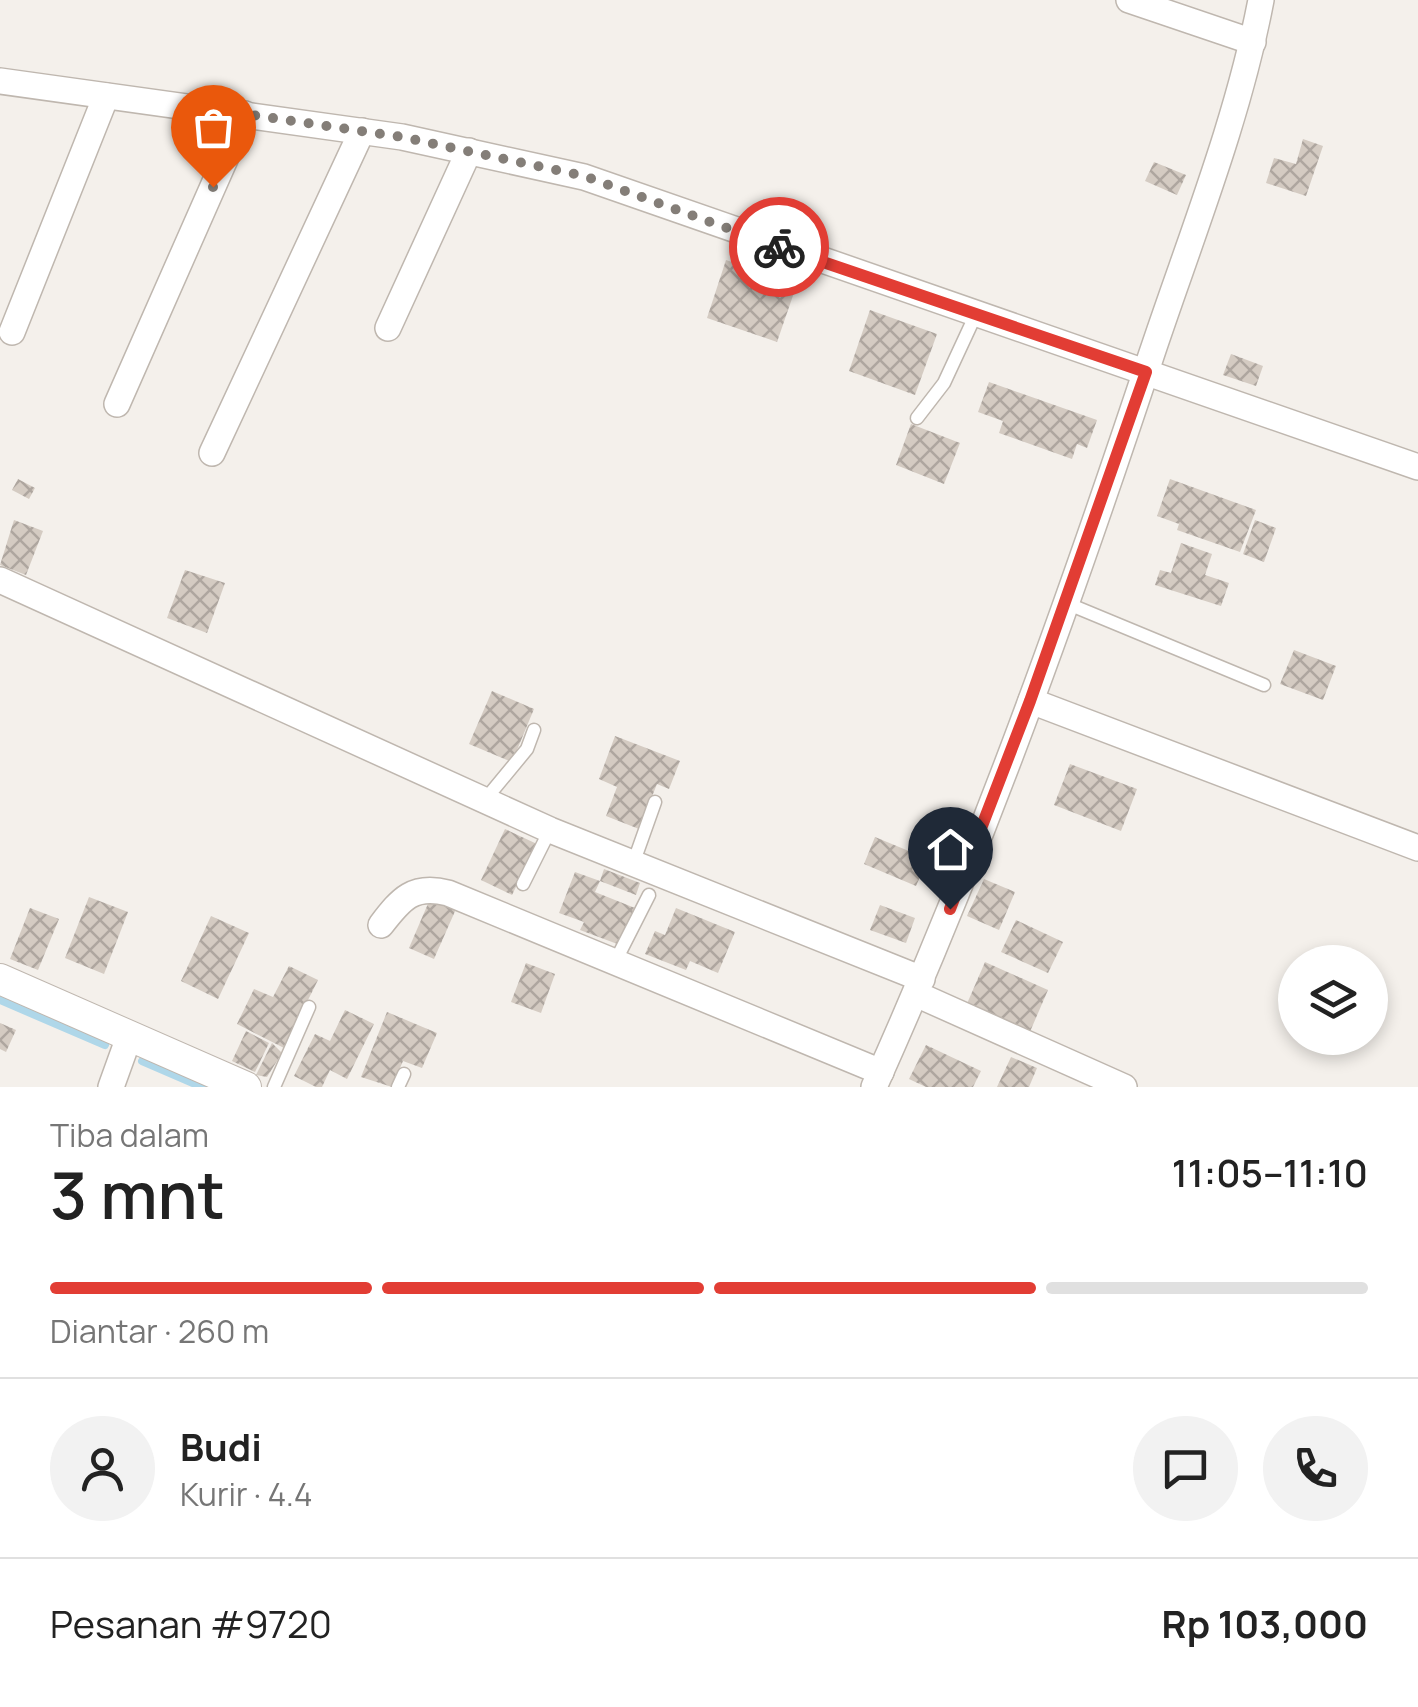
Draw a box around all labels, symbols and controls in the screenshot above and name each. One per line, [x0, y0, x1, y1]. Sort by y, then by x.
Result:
pin [171, 85, 256, 188]
icon: bag [186, 100, 241, 155]
courier [729, 197, 829, 297]
icon: bike [752, 220, 807, 275]
pin [908, 807, 993, 910]
icon: home [923, 822, 978, 877]
map controls [1278, 945, 1388, 1055]
button: layers [1278, 945, 1388, 1055]
text: Tiba dalam [50, 1113, 209, 1157]
text: 11:05–11:10 [1172, 1146, 1368, 1198]
text: 3 mnt [50, 1150, 225, 1239]
text: Diantar · 260 m [50, 1309, 269, 1353]
button: person [50, 1416, 155, 1521]
button: chat [1133, 1416, 1238, 1521]
button: phone [1263, 1416, 1368, 1521]
text: Budi [180, 1420, 262, 1472]
text: Kurir · 4.4 [180, 1472, 313, 1516]
text: Pesanan #9720 [50, 1597, 332, 1649]
text: Rp 103,000 [1162, 1597, 1368, 1649]

